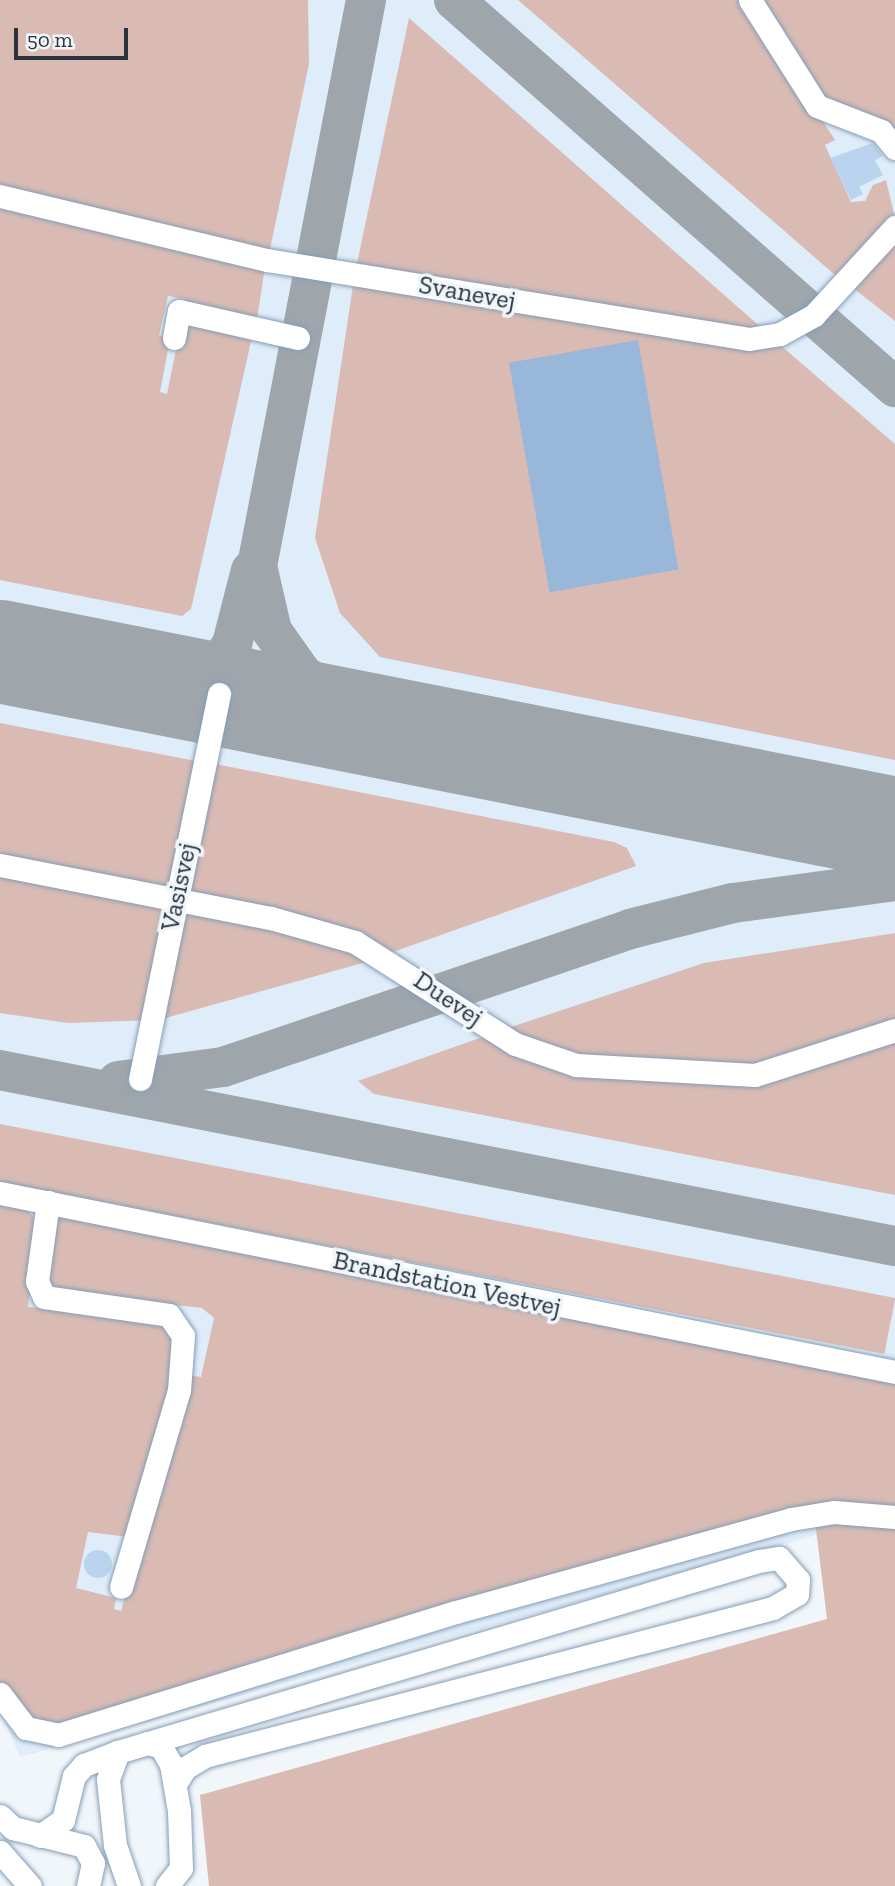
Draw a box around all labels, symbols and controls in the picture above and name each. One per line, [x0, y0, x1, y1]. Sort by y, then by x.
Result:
scale bar [18, 14, 131, 58]
text: 50 m [27, 27, 73, 52]
street label: Svanevej [416, 269, 518, 317]
street label: Vasisvej [154, 840, 204, 934]
street label: Duevej [408, 965, 488, 1033]
street label: Brandstation Vestvej [330, 1245, 564, 1323]

